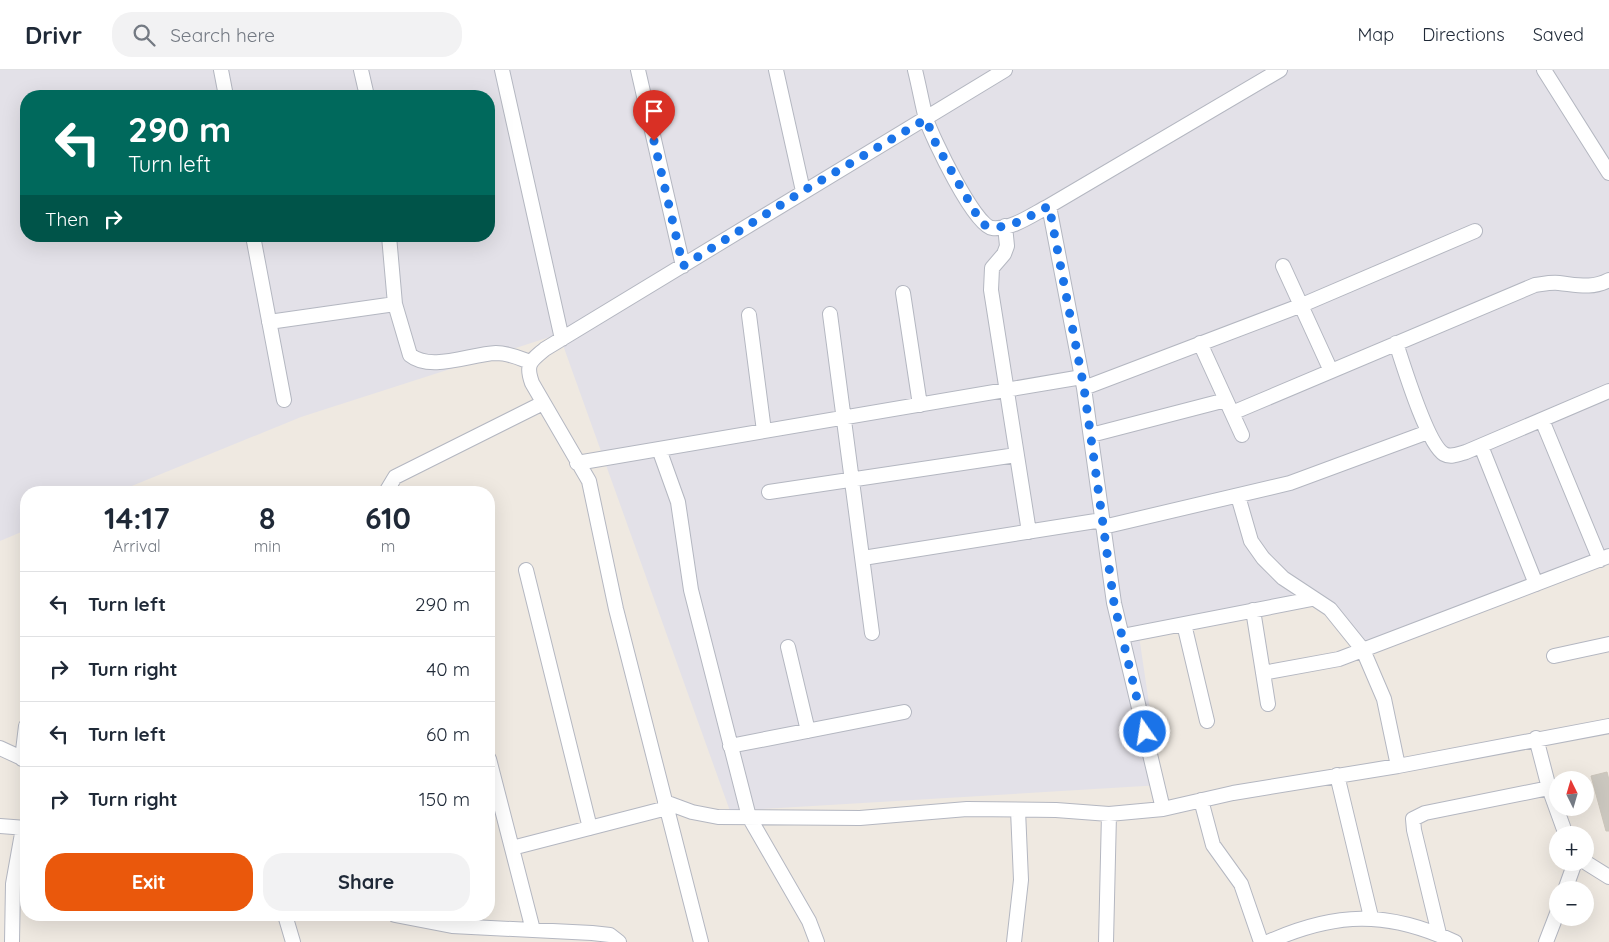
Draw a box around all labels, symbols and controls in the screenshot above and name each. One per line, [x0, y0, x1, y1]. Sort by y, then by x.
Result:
search box [112, 12, 462, 57]
text: Drivr [25, 20, 82, 50]
icon: search [130, 21, 158, 49]
text: Search here [170, 23, 275, 47]
text: Map [1357, 23, 1394, 46]
text: Directions [1422, 23, 1505, 46]
text: Saved [1533, 23, 1584, 46]
pin [633, 90, 675, 141]
icon: arrive [640, 97, 668, 125]
text: 290 m [128, 107, 231, 151]
icon: left [45, 110, 110, 175]
text: Turn left [128, 150, 211, 178]
icon: right [99, 205, 127, 233]
text: Then [45, 207, 89, 231]
text: 14:17 [104, 499, 170, 537]
text: 8 [259, 499, 276, 537]
text: 610 [365, 499, 411, 537]
text: Arrival [113, 536, 161, 556]
text: min [254, 536, 281, 556]
text: m [381, 536, 395, 556]
icon: left [45, 590, 73, 618]
text: Turn left [88, 592, 166, 616]
text: 290 m [415, 592, 470, 616]
icon: right [45, 655, 73, 683]
text: Turn right [88, 657, 177, 681]
text: 40 m [426, 657, 470, 681]
position arrow [1118, 705, 1170, 757]
icon: left [45, 720, 73, 748]
text: Turn left [88, 722, 166, 746]
text: 60 m [426, 722, 470, 746]
north arrow [1549, 771, 1594, 816]
map controls [1549, 771, 1594, 926]
icon: right [45, 785, 73, 813]
text: Turn right [88, 787, 177, 811]
text: 150 m [419, 787, 470, 811]
button: + [1549, 826, 1594, 871]
button: Exit [45, 853, 253, 911]
button: Share [263, 853, 470, 911]
button: − [1549, 881, 1594, 926]

